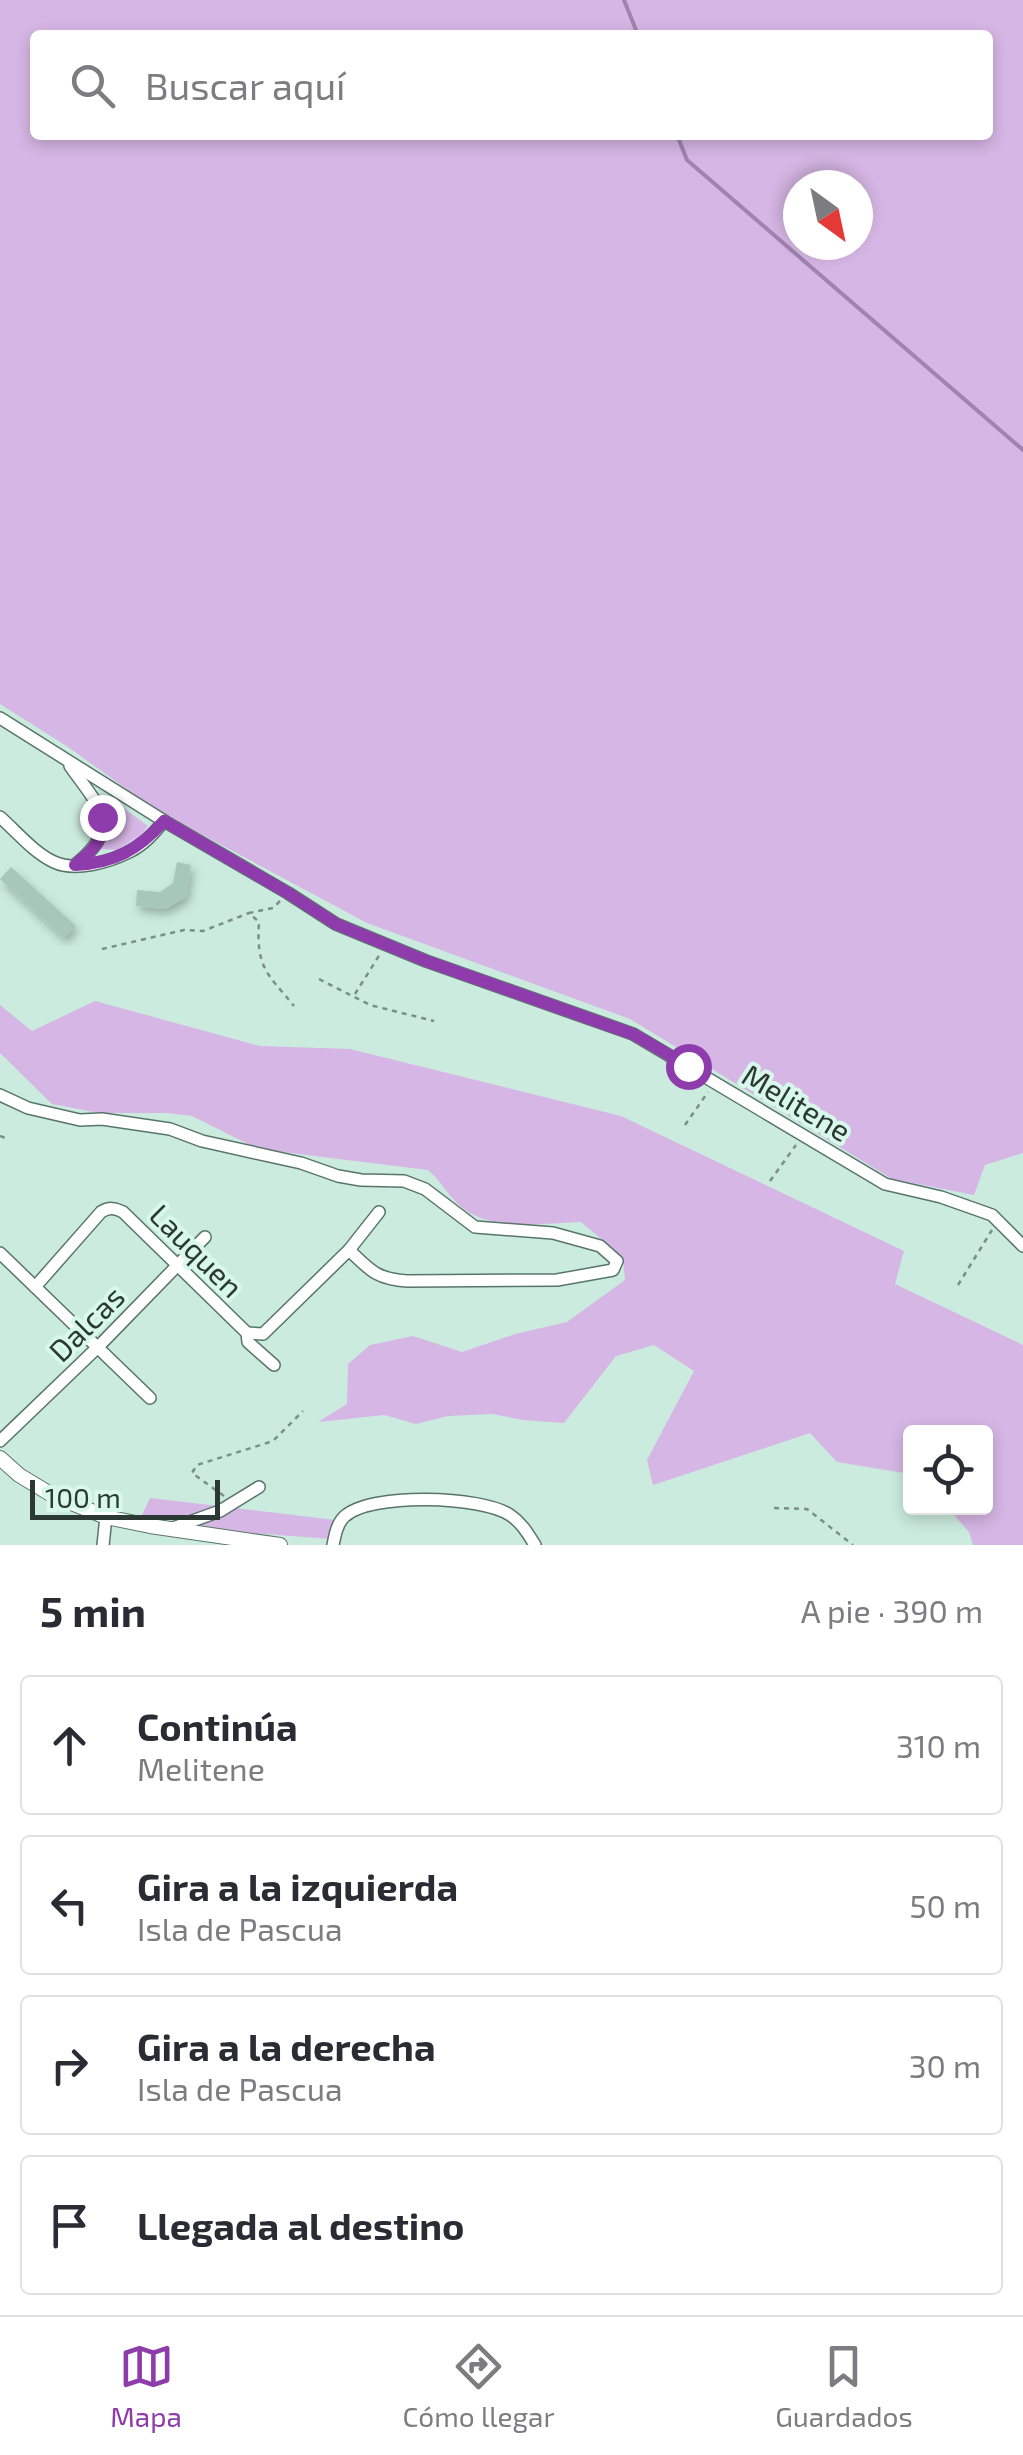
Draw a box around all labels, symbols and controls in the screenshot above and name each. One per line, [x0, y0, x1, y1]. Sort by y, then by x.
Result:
search box [30, 30, 993, 140]
icon: search [65, 58, 120, 113]
text: Buscar aquí [145, 62, 346, 108]
north arrow [783, 170, 873, 260]
route end [80, 795, 126, 841]
route start [666, 1044, 712, 1090]
street label: Melitene [736, 1056, 858, 1148]
street label: Lauquen [143, 1196, 251, 1304]
street label: Dalcas [41, 1278, 131, 1368]
map controls [903, 1425, 993, 1515]
button: locate [903, 1425, 993, 1515]
scale bar [30, 1475, 220, 1520]
text: 100 m [45, 1480, 121, 1514]
text: 5 min [40, 1585, 146, 1635]
text: A pie · 390 m [801, 1591, 983, 1629]
text: Continúa [137, 1703, 298, 1749]
icon: ahead [42, 1718, 97, 1773]
text: 310 m [896, 1726, 981, 1764]
text: Melitene [137, 1749, 265, 1787]
text: Gira a la izquierda [137, 1863, 458, 1909]
icon: left [42, 1878, 97, 1933]
text: 50 m [909, 1886, 981, 1924]
text: Isla de Pascua [137, 1909, 343, 1947]
text: Gira a la derecha [137, 2023, 436, 2069]
icon: right [42, 2038, 97, 2093]
text: 30 m [909, 2046, 981, 2084]
text: Isla de Pascua [137, 2069, 343, 2107]
icon: arrive [42, 2198, 97, 2253]
text: Llegada al destino [137, 2202, 465, 2248]
tab: Mapa [110, 2339, 182, 2433]
tab: Cómo llegar [402, 2339, 555, 2433]
tab: Guardados [775, 2339, 913, 2433]

